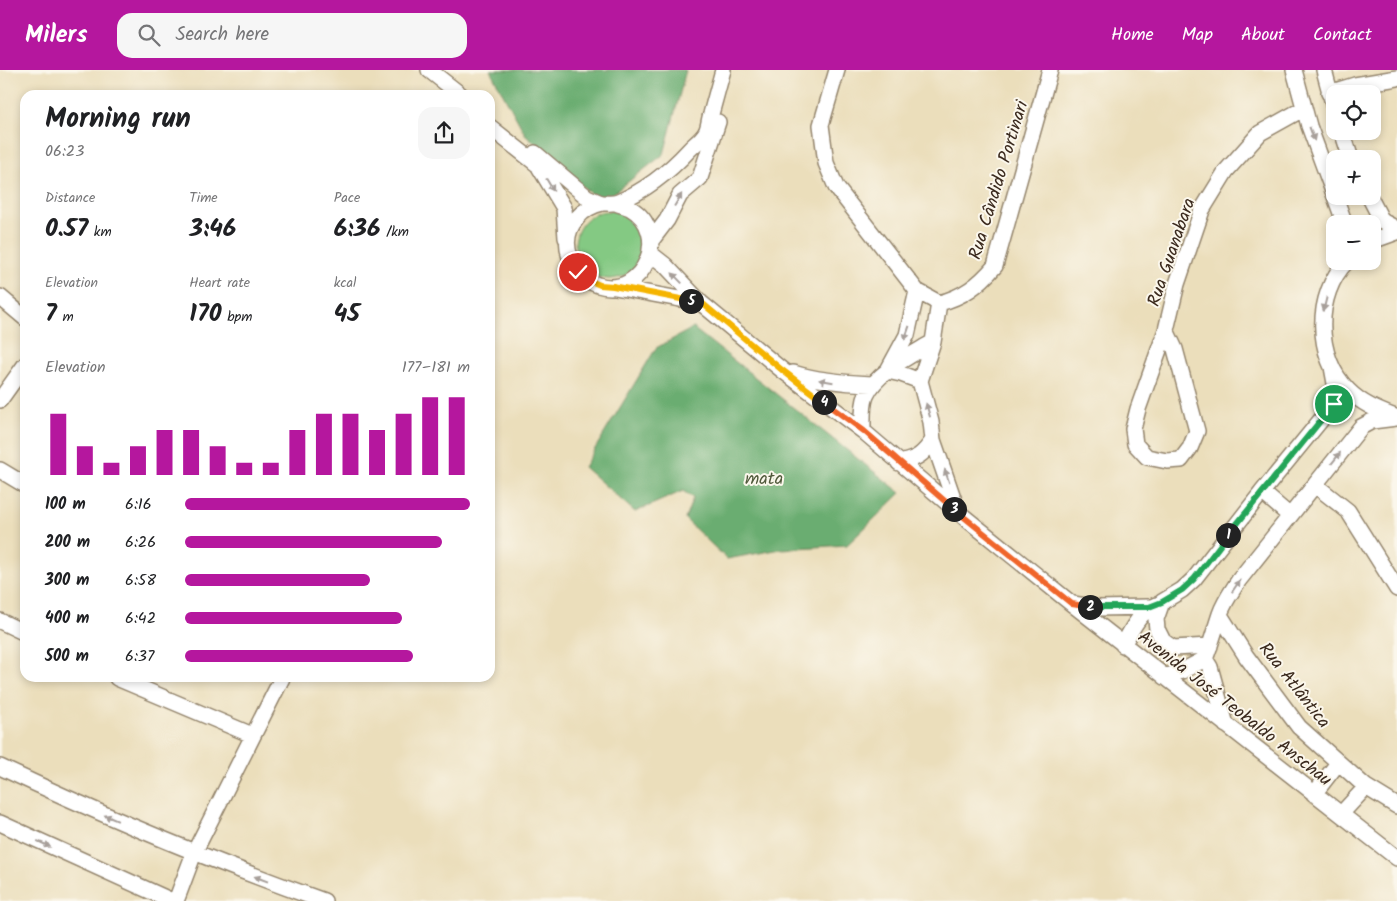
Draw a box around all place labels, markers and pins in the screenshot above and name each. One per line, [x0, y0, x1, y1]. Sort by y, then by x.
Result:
pin [557, 251, 599, 293]
pin: 5 [678, 288, 704, 314]
pin [1313, 383, 1355, 425]
pin: 4 [812, 390, 836, 414]
pin: 3 [942, 496, 966, 522]
pin: 1 [1216, 522, 1240, 548]
pin: 2 [1078, 594, 1102, 620]

